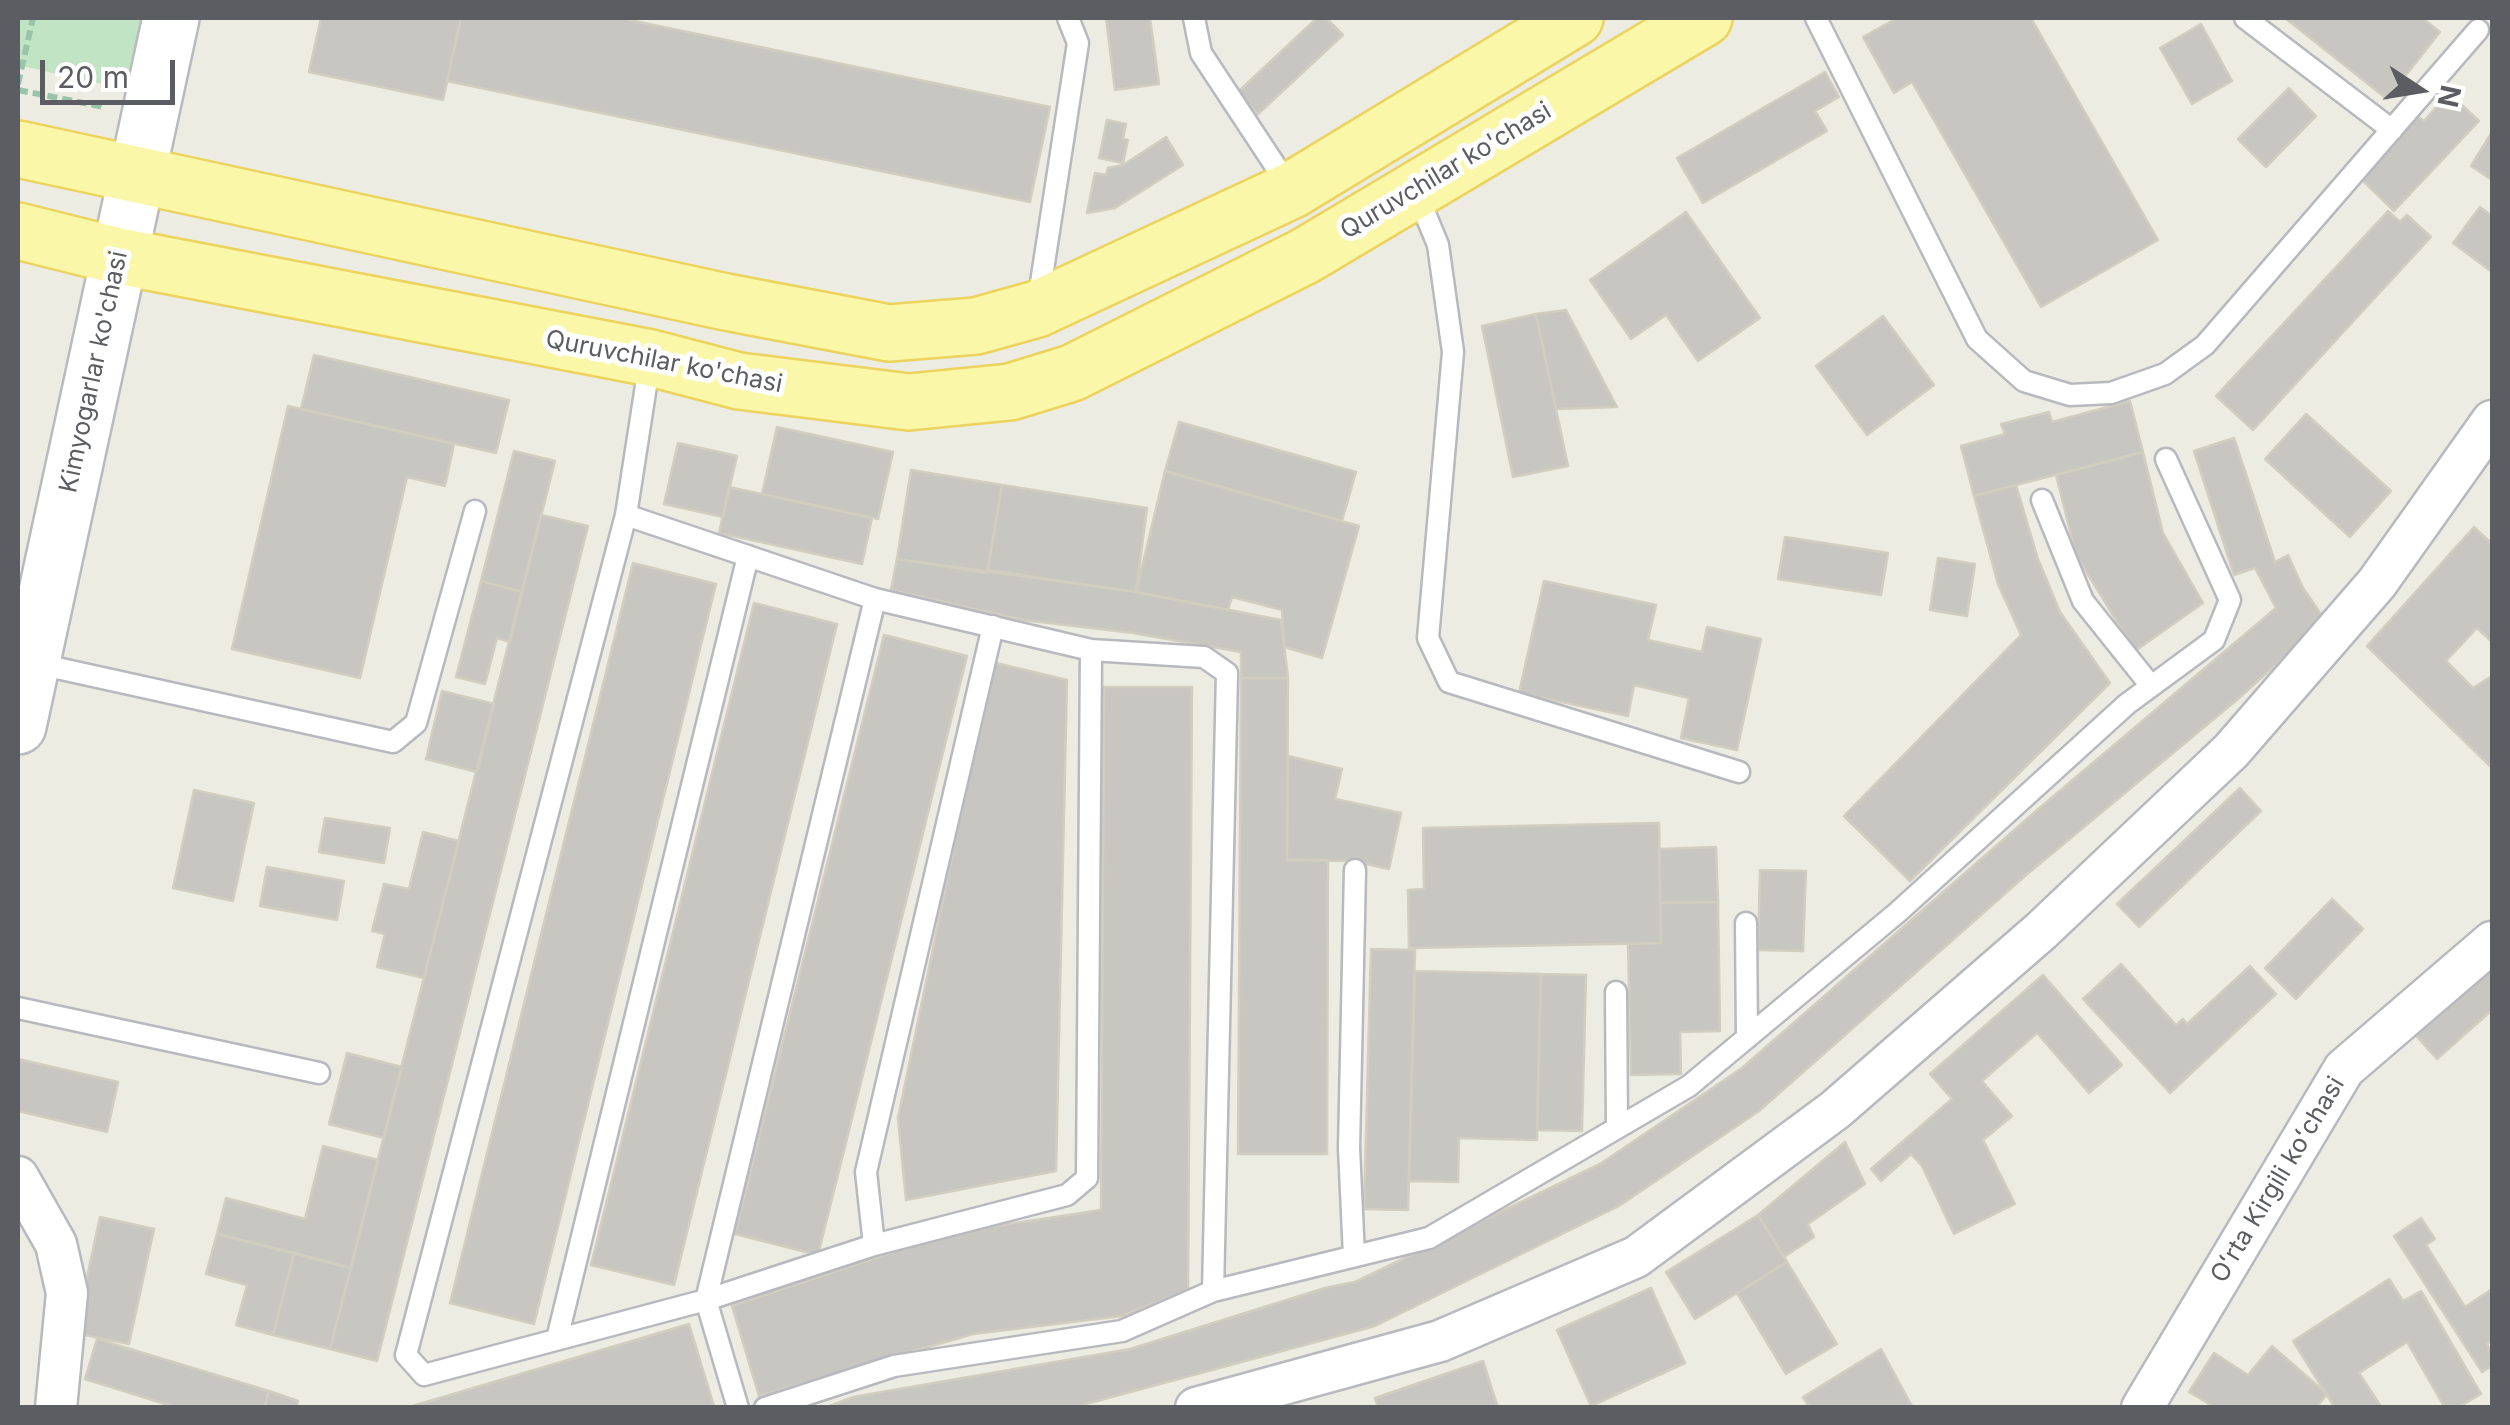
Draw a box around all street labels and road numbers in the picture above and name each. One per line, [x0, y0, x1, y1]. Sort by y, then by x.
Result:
street label: Quruvchilar ko'chasi [1335, 96, 1557, 246]
street label: Kimyogarlar ko'chasi [54, 248, 134, 496]
street label: Quruvchilar ko'chasi [543, 324, 785, 400]
street label: Oʻrta Kirgili koʻchasi [2205, 1072, 2351, 1288]

